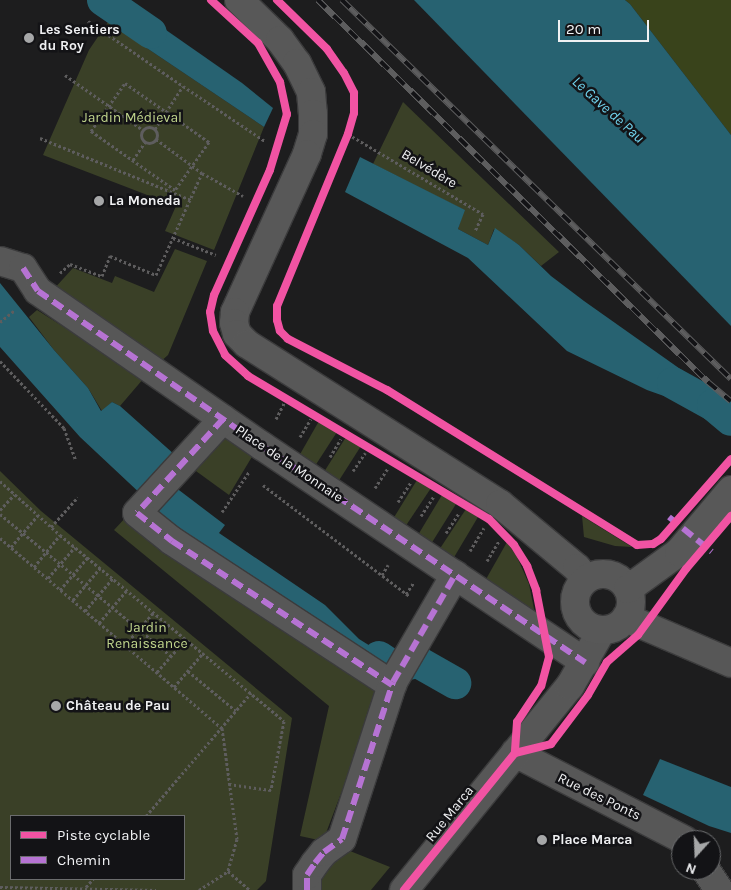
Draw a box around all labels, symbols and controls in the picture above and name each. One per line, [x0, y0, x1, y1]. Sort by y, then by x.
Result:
scale bar [561, 10, 652, 42]
text: 20 m [566, 20, 601, 38]
place label: Les Sentiers du Roy [39, 22, 120, 54]
marker: Les Sentiers du Roy [23, 32, 35, 44]
water label: Le Gave de Pau [568, 73, 648, 147]
park label: Jardin Médieval [82, 110, 182, 126]
street label: Belvédère [398, 146, 460, 192]
place label: La Moneda [109, 193, 181, 209]
marker: La Moneda [93, 195, 105, 207]
street label: Place de la Monnaie [232, 422, 346, 506]
park label: Jardin Renaissance [106, 620, 188, 652]
place label: Château de Pau [66, 698, 170, 714]
marker: Château de Pau [50, 700, 62, 712]
street label: Rue des Ponts [555, 770, 643, 824]
street label: Rue Marca [422, 783, 478, 845]
legend [10, 815, 185, 880]
text: Piste cyclable [57, 826, 150, 844]
north arrow [671, 830, 721, 880]
place label: Place Marca [552, 832, 632, 848]
marker: Place Marca [536, 834, 548, 846]
text: Chemin [57, 851, 111, 869]
text: N [683, 859, 699, 878]

